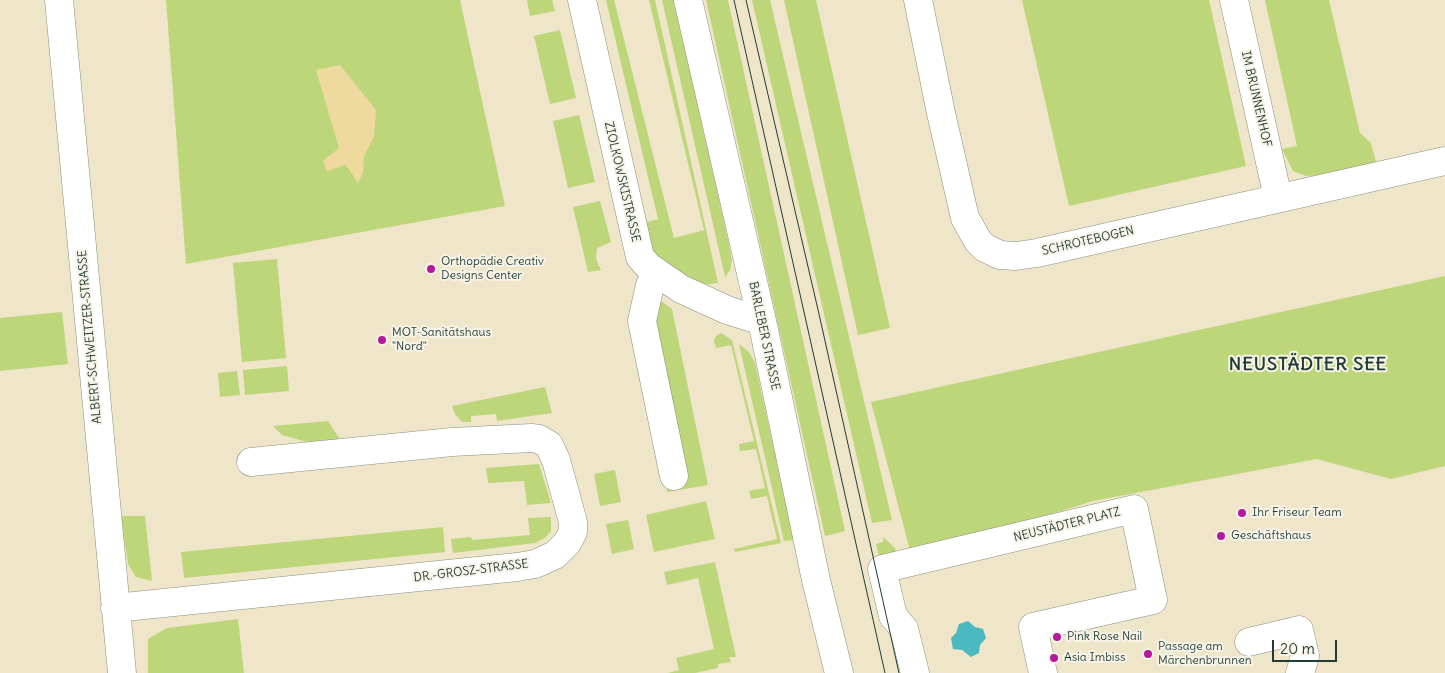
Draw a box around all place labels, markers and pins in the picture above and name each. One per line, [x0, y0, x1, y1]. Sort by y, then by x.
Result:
place label: Orthopädie Creativ Designs Center [441, 255, 544, 283]
marker: Orthopädie Creativ Designs Center [425, 263, 437, 275]
place label: MOT-Sanitätshaus "Nord" [392, 326, 491, 354]
marker: MOT-Sanitätshaus "Nord" [376, 334, 388, 346]
place label: Ihr Friseur Team [1252, 506, 1342, 520]
marker: Ihr Friseur Team [1236, 507, 1248, 519]
place label: Geschäftshaus [1231, 529, 1311, 543]
marker: Geschäftshaus [1215, 530, 1227, 542]
place label: Pink Rose Nail [1067, 630, 1142, 644]
marker: Pink Rose Nail [1051, 631, 1063, 643]
place label: Passage am Märchenbrunnen [1158, 640, 1252, 668]
marker: Passage am Märchenbrunnen [1142, 648, 1154, 660]
place label: Asia Imbiss [1064, 651, 1125, 665]
marker: Asia Imbiss [1048, 652, 1060, 664]

